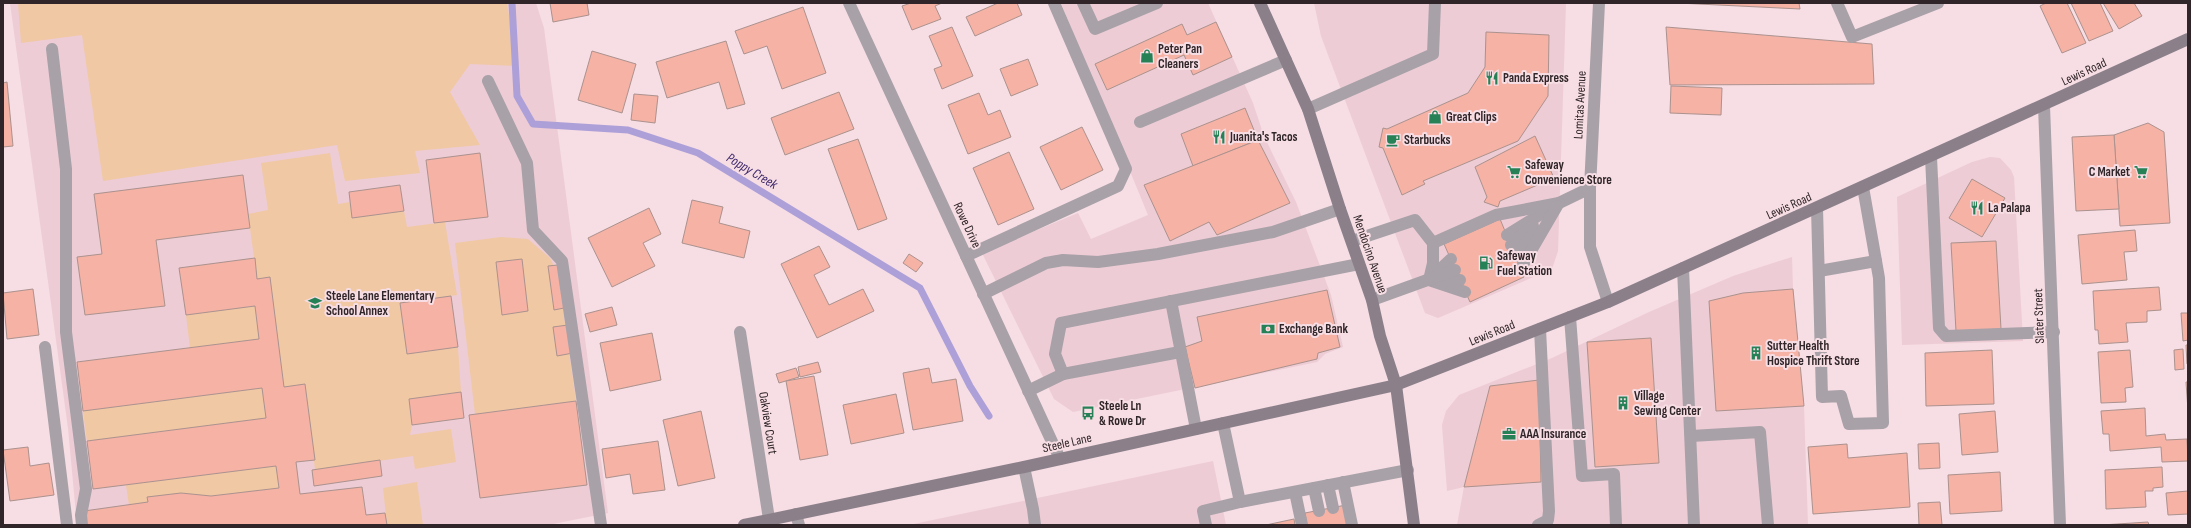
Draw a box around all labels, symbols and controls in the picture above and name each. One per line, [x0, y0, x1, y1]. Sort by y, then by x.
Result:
place label: Peter Pan Cleaners [1158, 41, 1202, 72]
shop icon: Peter Pan Cleaners [1139, 48, 1155, 64]
street label: Lewis Road [2059, 55, 2109, 89]
restaurant icon: Panda Express [1484, 70, 1500, 86]
place label: Panda Express [1503, 70, 1569, 86]
street label: Lomitas Avenue [1570, 70, 1590, 140]
shop icon: Great Clips [1427, 109, 1443, 125]
place label: Great Clips [1446, 109, 1497, 125]
restaurant icon: Juanita's Tacos [1211, 129, 1227, 145]
place label: Juanita's Tacos [1229, 129, 1298, 145]
cafe icon: Starbucks [1385, 132, 1401, 148]
place label: Starbucks [1404, 132, 1451, 148]
water label: Poppy Creek [723, 149, 781, 193]
place label: Safeway Convenience Store [1525, 157, 1612, 188]
supermarket icon: Safeway Convenience Store [1506, 164, 1522, 180]
place label: C Market [2089, 164, 2131, 180]
supermarket icon: C Market [2133, 164, 2149, 180]
street label: Lewis Road [1764, 189, 1814, 223]
street label: Rowe Drive [950, 200, 984, 250]
restaurant icon: La Palapa [1969, 200, 1985, 216]
place label: La Palapa [1988, 200, 2031, 216]
street label: Mendocino Avenue [1349, 213, 1391, 295]
place label: Safeway Fuel Station [1497, 248, 1552, 279]
fuel station icon: Safeway Fuel Station [1478, 255, 1494, 271]
place label: Steele Lane Elementary School Annex [326, 288, 435, 319]
street label: Slater Street [2030, 288, 2048, 344]
school or university icon: Steele Lane Elementary School Annex [307, 295, 323, 311]
street label: Lewis Road [1467, 317, 1517, 349]
bank icon: Exchange Bank [1260, 321, 1276, 337]
place label: Exchange Bank [1279, 321, 1349, 337]
place label: Sutter Health Hospice Thrift Store [1767, 338, 1860, 369]
building icon: Sutter Health Hospice Thrift Store [1748, 345, 1764, 361]
place label: Village Sewing Center [1634, 388, 1701, 419]
street label: Oakview Court [755, 391, 781, 455]
building icon: Village Sewing Center [1615, 395, 1631, 411]
place label: Steele Ln & Rowe Dr [1099, 398, 1146, 429]
bus stop icon: Steele Ln & Rowe Dr [1080, 405, 1096, 421]
office icon: AAA Insurance [1501, 426, 1517, 442]
place label: AAA Insurance [1519, 426, 1587, 442]
street label: Steele Lane [1041, 430, 1093, 456]

